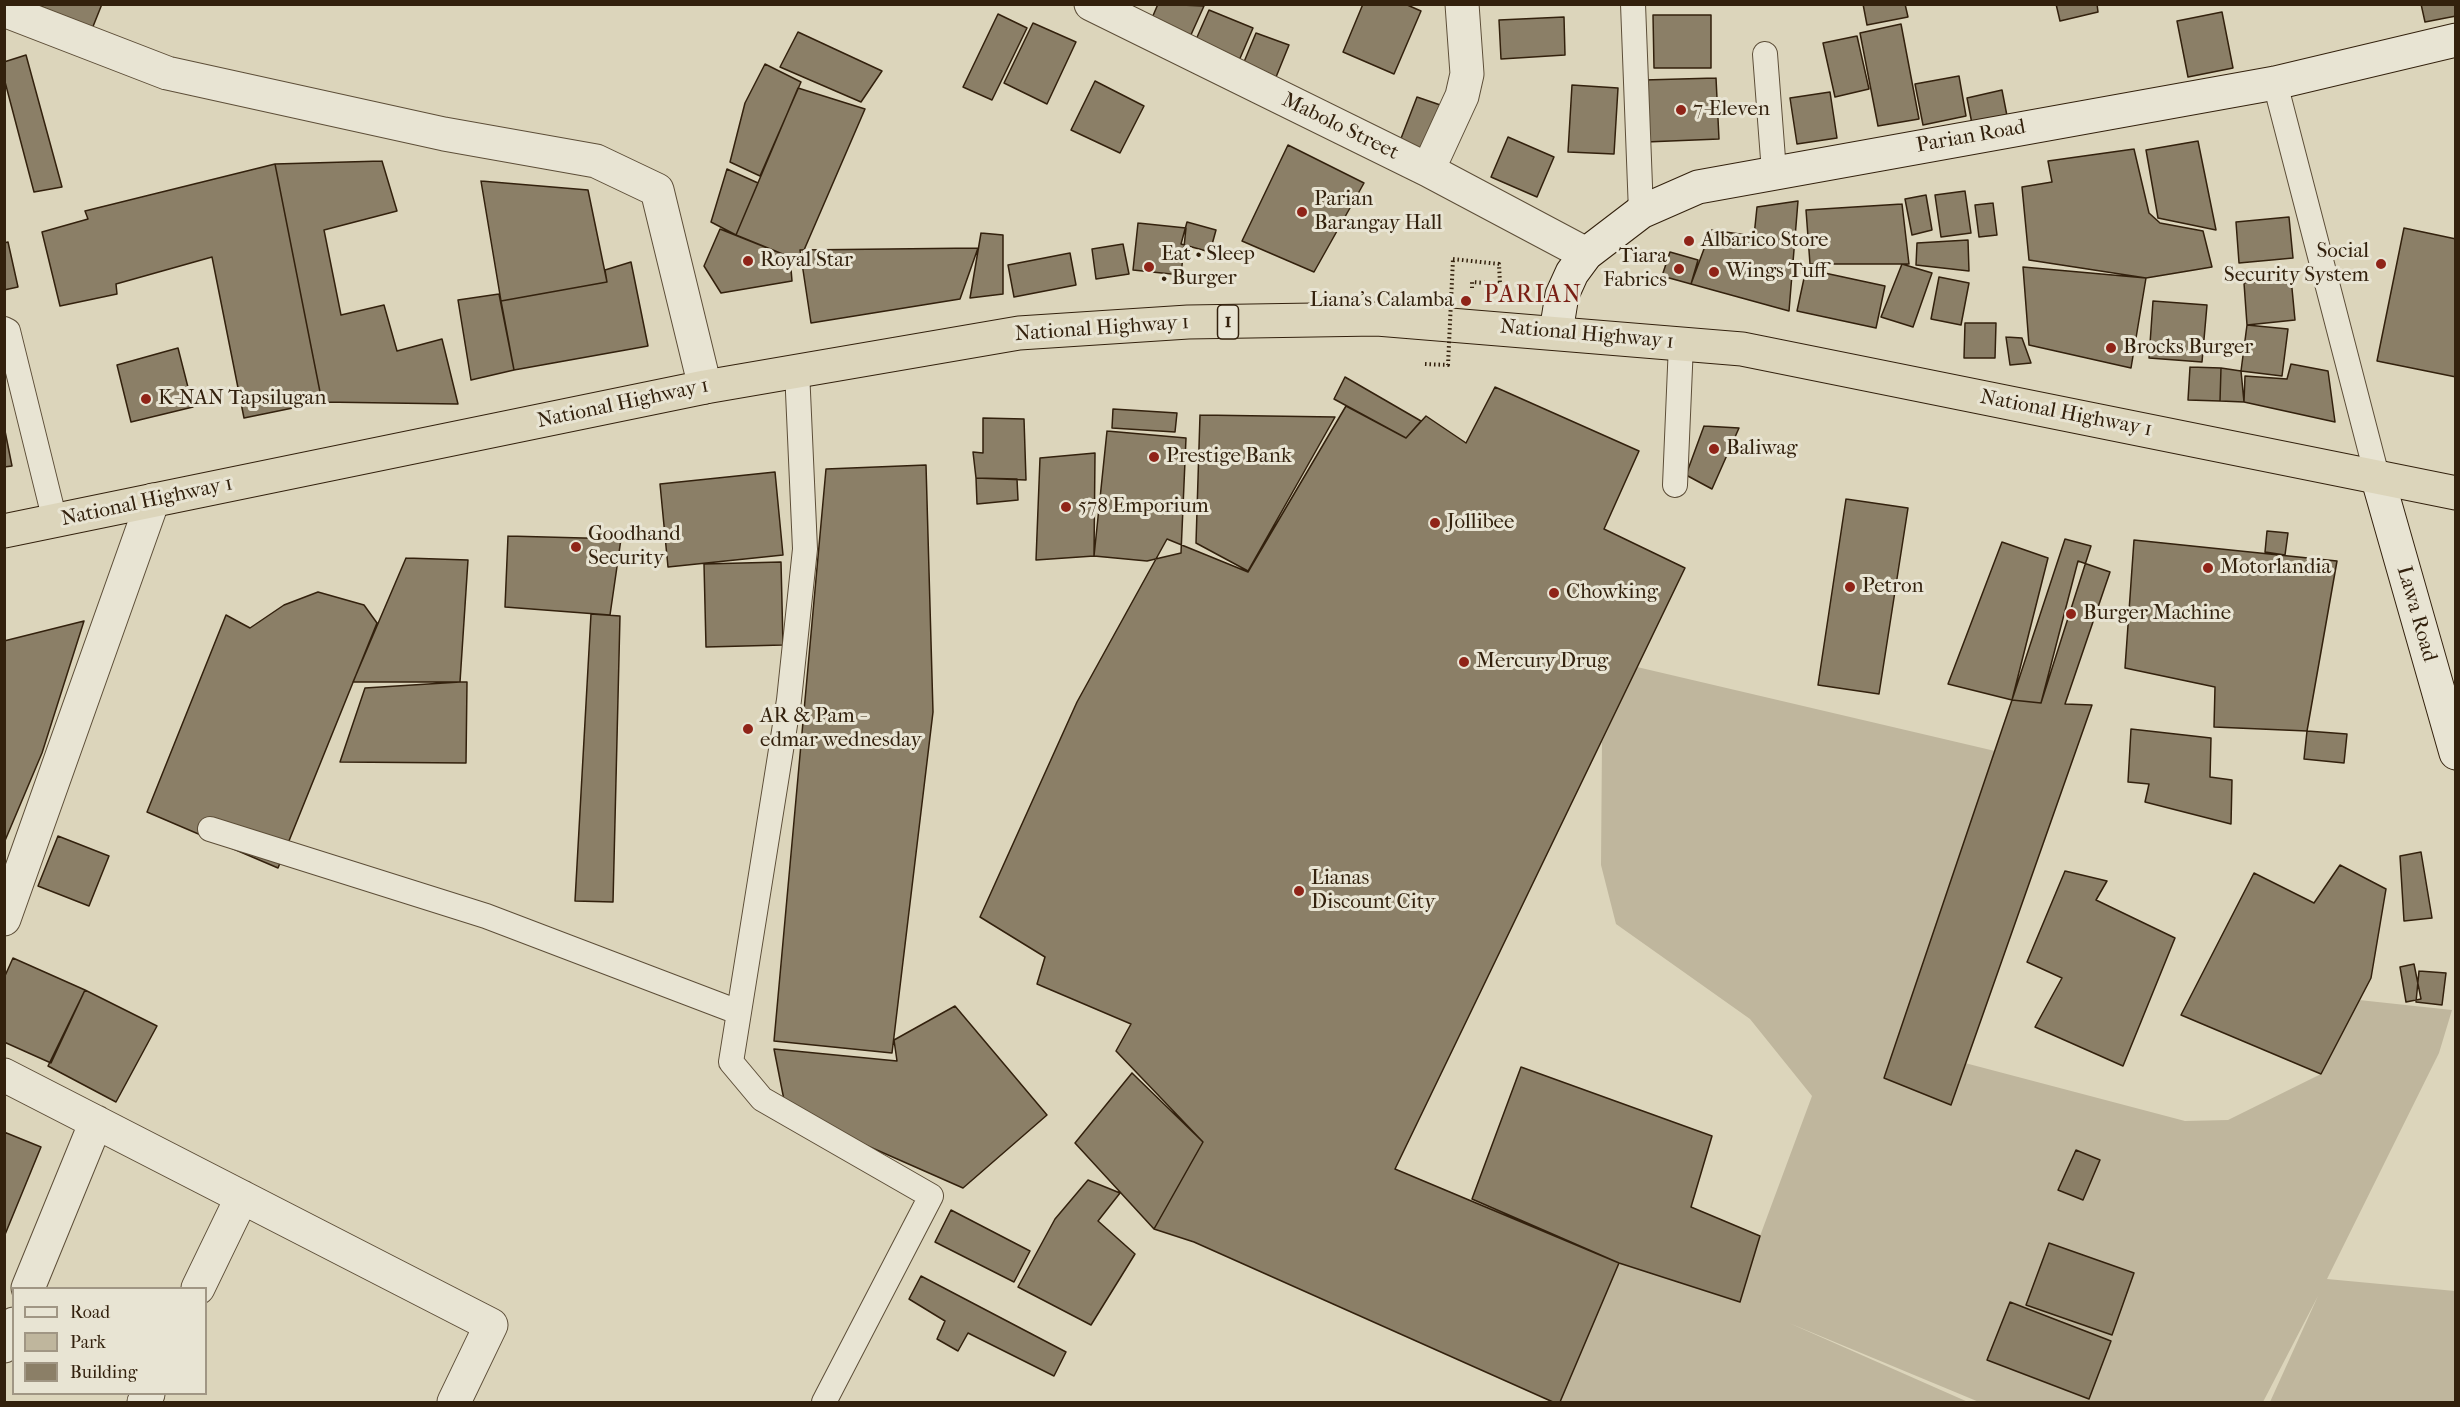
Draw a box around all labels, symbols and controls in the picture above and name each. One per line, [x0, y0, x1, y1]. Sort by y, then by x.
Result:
street label: Mabolo Street [1278, 88, 1402, 166]
place label: 7-Eleven [1693, 97, 1770, 123]
marker: 7-Eleven [1674, 103, 1688, 117]
street label: Parian Road [1914, 115, 2028, 159]
place label: Parian Barangay Hall [1314, 187, 1442, 237]
marker: Parian Barangay Hall [1295, 205, 1309, 219]
place label: Albarico Store [1701, 228, 1828, 254]
marker: Albarico Store [1682, 234, 1696, 248]
place label: Social Security System [2224, 239, 2369, 289]
place label: Eat • Sleep • Burger [1161, 242, 1255, 292]
place label: Tiara Fabrics [1603, 244, 1667, 294]
place label: Royal Star [760, 248, 853, 274]
marker: Royal Star [741, 254, 755, 268]
marker: Social Security System [2374, 257, 2388, 271]
place label: Wings Tuff [1726, 259, 1826, 285]
marker: Eat • Sleep • Burger [1142, 260, 1156, 274]
marker: Tiara Fabrics [1672, 262, 1686, 276]
marker: Wings Tuff [1707, 265, 1721, 279]
district label: PARIAN [1484, 282, 1582, 310]
place label: Liana's Calamba [1310, 288, 1454, 314]
marker: Liana's Calamba [1459, 294, 1473, 308]
road number: 1 [1218, 305, 1238, 339]
street label: National Highway 1 [1014, 310, 1190, 348]
street label: National Highway 1 [1499, 315, 1675, 355]
place label: Brocks Burger [2123, 335, 2253, 361]
marker: Brocks Burger [2104, 341, 2118, 355]
street label: National Highway 1 [535, 374, 711, 434]
street label: National Highway 1 [1978, 385, 2154, 443]
place label: K-NAN Tapsilugan [158, 386, 326, 412]
marker: K-NAN Tapsilugan [139, 392, 153, 406]
place label: Baliwag [1726, 436, 1797, 462]
marker: Baliwag [1707, 442, 1721, 456]
place label: Prestige Bank [1166, 444, 1292, 470]
marker: Prestige Bank [1147, 450, 1161, 464]
street label: National Highway 1 [59, 472, 235, 532]
place label: 578 Emporium [1078, 494, 1209, 520]
marker: 578 Emporium [1059, 500, 1073, 514]
place label: Jollibee [1447, 510, 1514, 536]
marker: Jollibee [1428, 516, 1442, 530]
place label: Goodhand Security [588, 522, 681, 572]
marker: Goodhand Security [569, 540, 583, 554]
place label: Motorlandia [2220, 555, 2331, 581]
marker: Motorlandia [2201, 561, 2215, 575]
street label: Lawa Road [2390, 563, 2442, 665]
place label: Petron [1862, 574, 1924, 600]
place label: Chowking [1566, 580, 1658, 606]
marker: Petron [1843, 580, 1857, 594]
marker: Chowking [1547, 586, 1561, 600]
place label: Burger Machine [2083, 601, 2231, 627]
marker: Burger Machine [2064, 607, 2078, 621]
place label: Mercury Drug [1476, 649, 1608, 675]
marker: Mercury Drug [1457, 655, 1471, 669]
place label: AR & Pam - edmar wednesday [760, 704, 922, 754]
marker: AR & Pam - edmar wednesday [741, 722, 755, 736]
place label: Lianas Discount City [1311, 866, 1435, 916]
marker: Lianas Discount City [1292, 884, 1306, 898]
legend [12, 1287, 207, 1395]
text: Road [70, 1302, 110, 1323]
text: Park [70, 1332, 106, 1353]
text: Building [70, 1362, 137, 1383]

